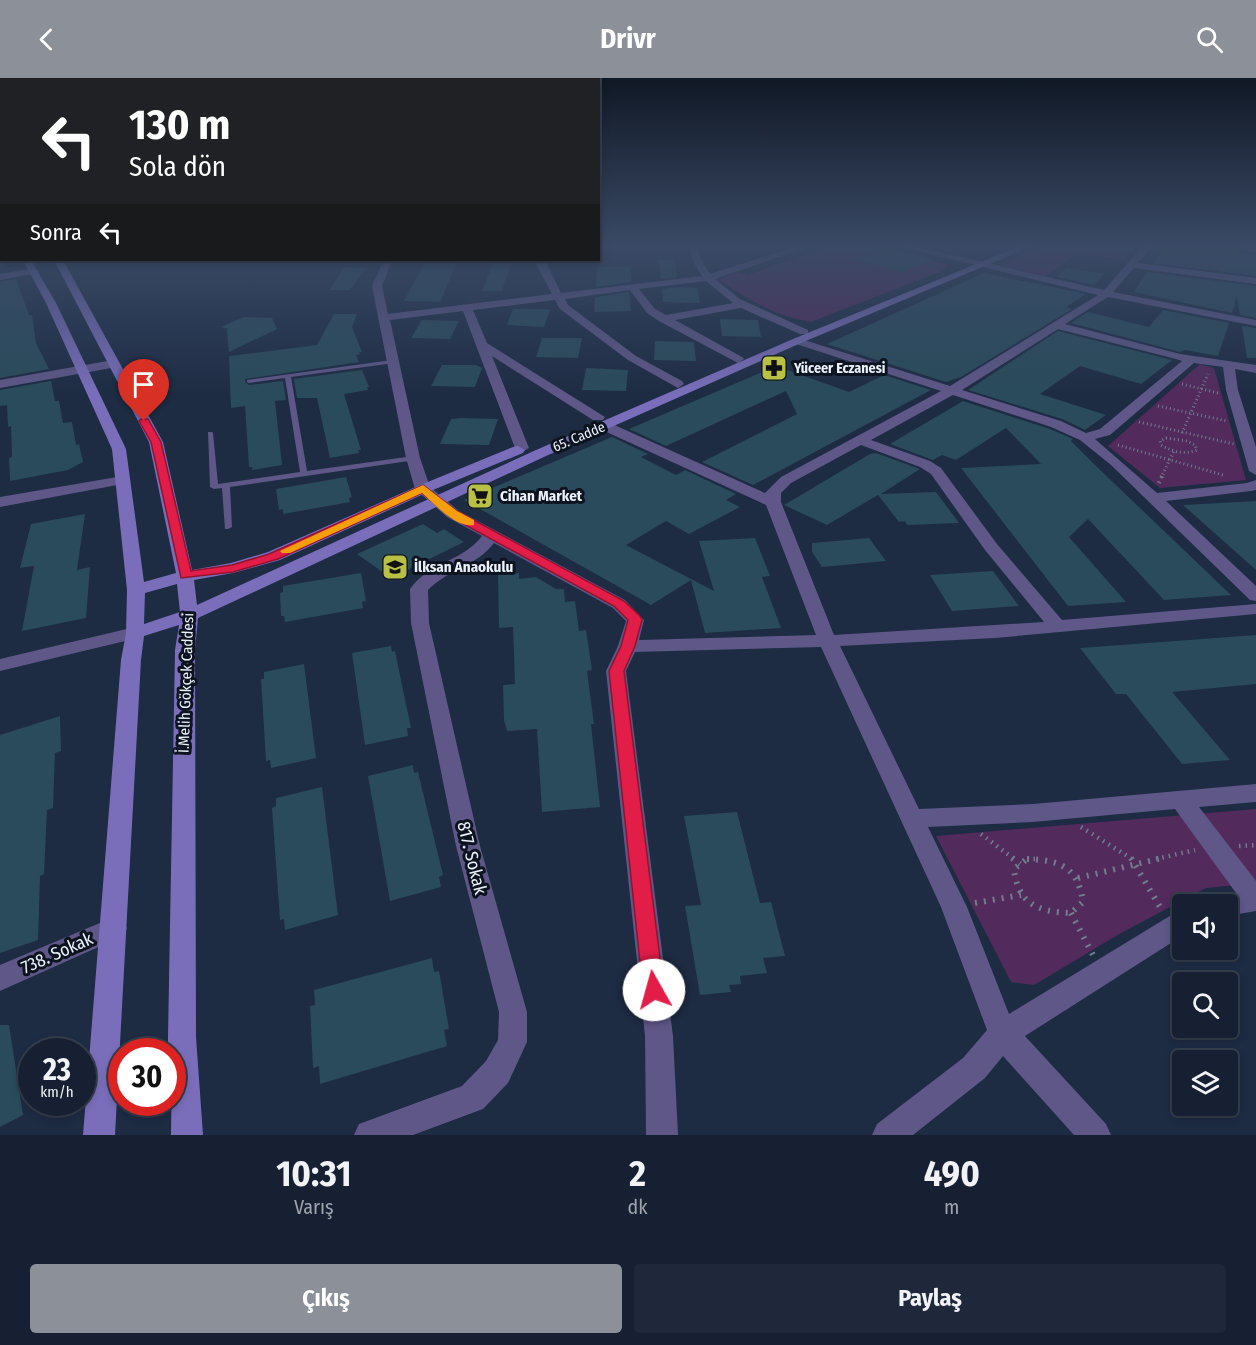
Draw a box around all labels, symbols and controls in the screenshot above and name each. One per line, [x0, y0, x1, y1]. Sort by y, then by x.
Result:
icon: back [30, 23, 63, 56]
text: Drivr [600, 23, 656, 55]
icon: search [1193, 23, 1226, 56]
text: 130 m [129, 100, 230, 150]
icon: left [30, 102, 108, 180]
text: Sola dön [129, 151, 226, 183]
icon: left [94, 216, 127, 249]
text: Sonra [30, 219, 82, 246]
pharmacy icon: Yüceer Eczanesi [759, 353, 789, 383]
pin [118, 359, 169, 421]
place label: Yüceer Eczanesi [793, 360, 886, 377]
icon: arrive [127, 368, 160, 401]
street label: 65. Cadde [550, 418, 608, 456]
supermarket icon: Cihan Market [465, 481, 495, 511]
place label: Cihan Market [500, 487, 583, 505]
school or university icon: İlksan Anaokulu [380, 552, 410, 582]
place label: İlksan Anaokulu [414, 558, 513, 576]
street label: İ.Melih Gökçek Caddesi [175, 613, 197, 753]
street label: 817. Sokak [452, 819, 492, 897]
map controls [1172, 894, 1238, 1116]
button: sound [1172, 894, 1238, 960]
street label: 738. Sokak [18, 927, 97, 979]
position arrow [622, 958, 686, 1022]
button: search [1172, 972, 1238, 1038]
speed limit sign: 30 [108, 1038, 186, 1116]
button: layers [1172, 1050, 1238, 1116]
text: 23 [43, 1052, 71, 1088]
text: km/h [40, 1083, 74, 1101]
text: 10:31 [276, 1152, 351, 1196]
text: 2 [629, 1152, 646, 1196]
text: 490 [924, 1152, 980, 1196]
text: Varış [294, 1195, 334, 1219]
text: dk [628, 1195, 648, 1219]
text: m [944, 1195, 959, 1219]
button: Çıkış [30, 1264, 622, 1333]
button: Paylaş [634, 1264, 1226, 1333]

